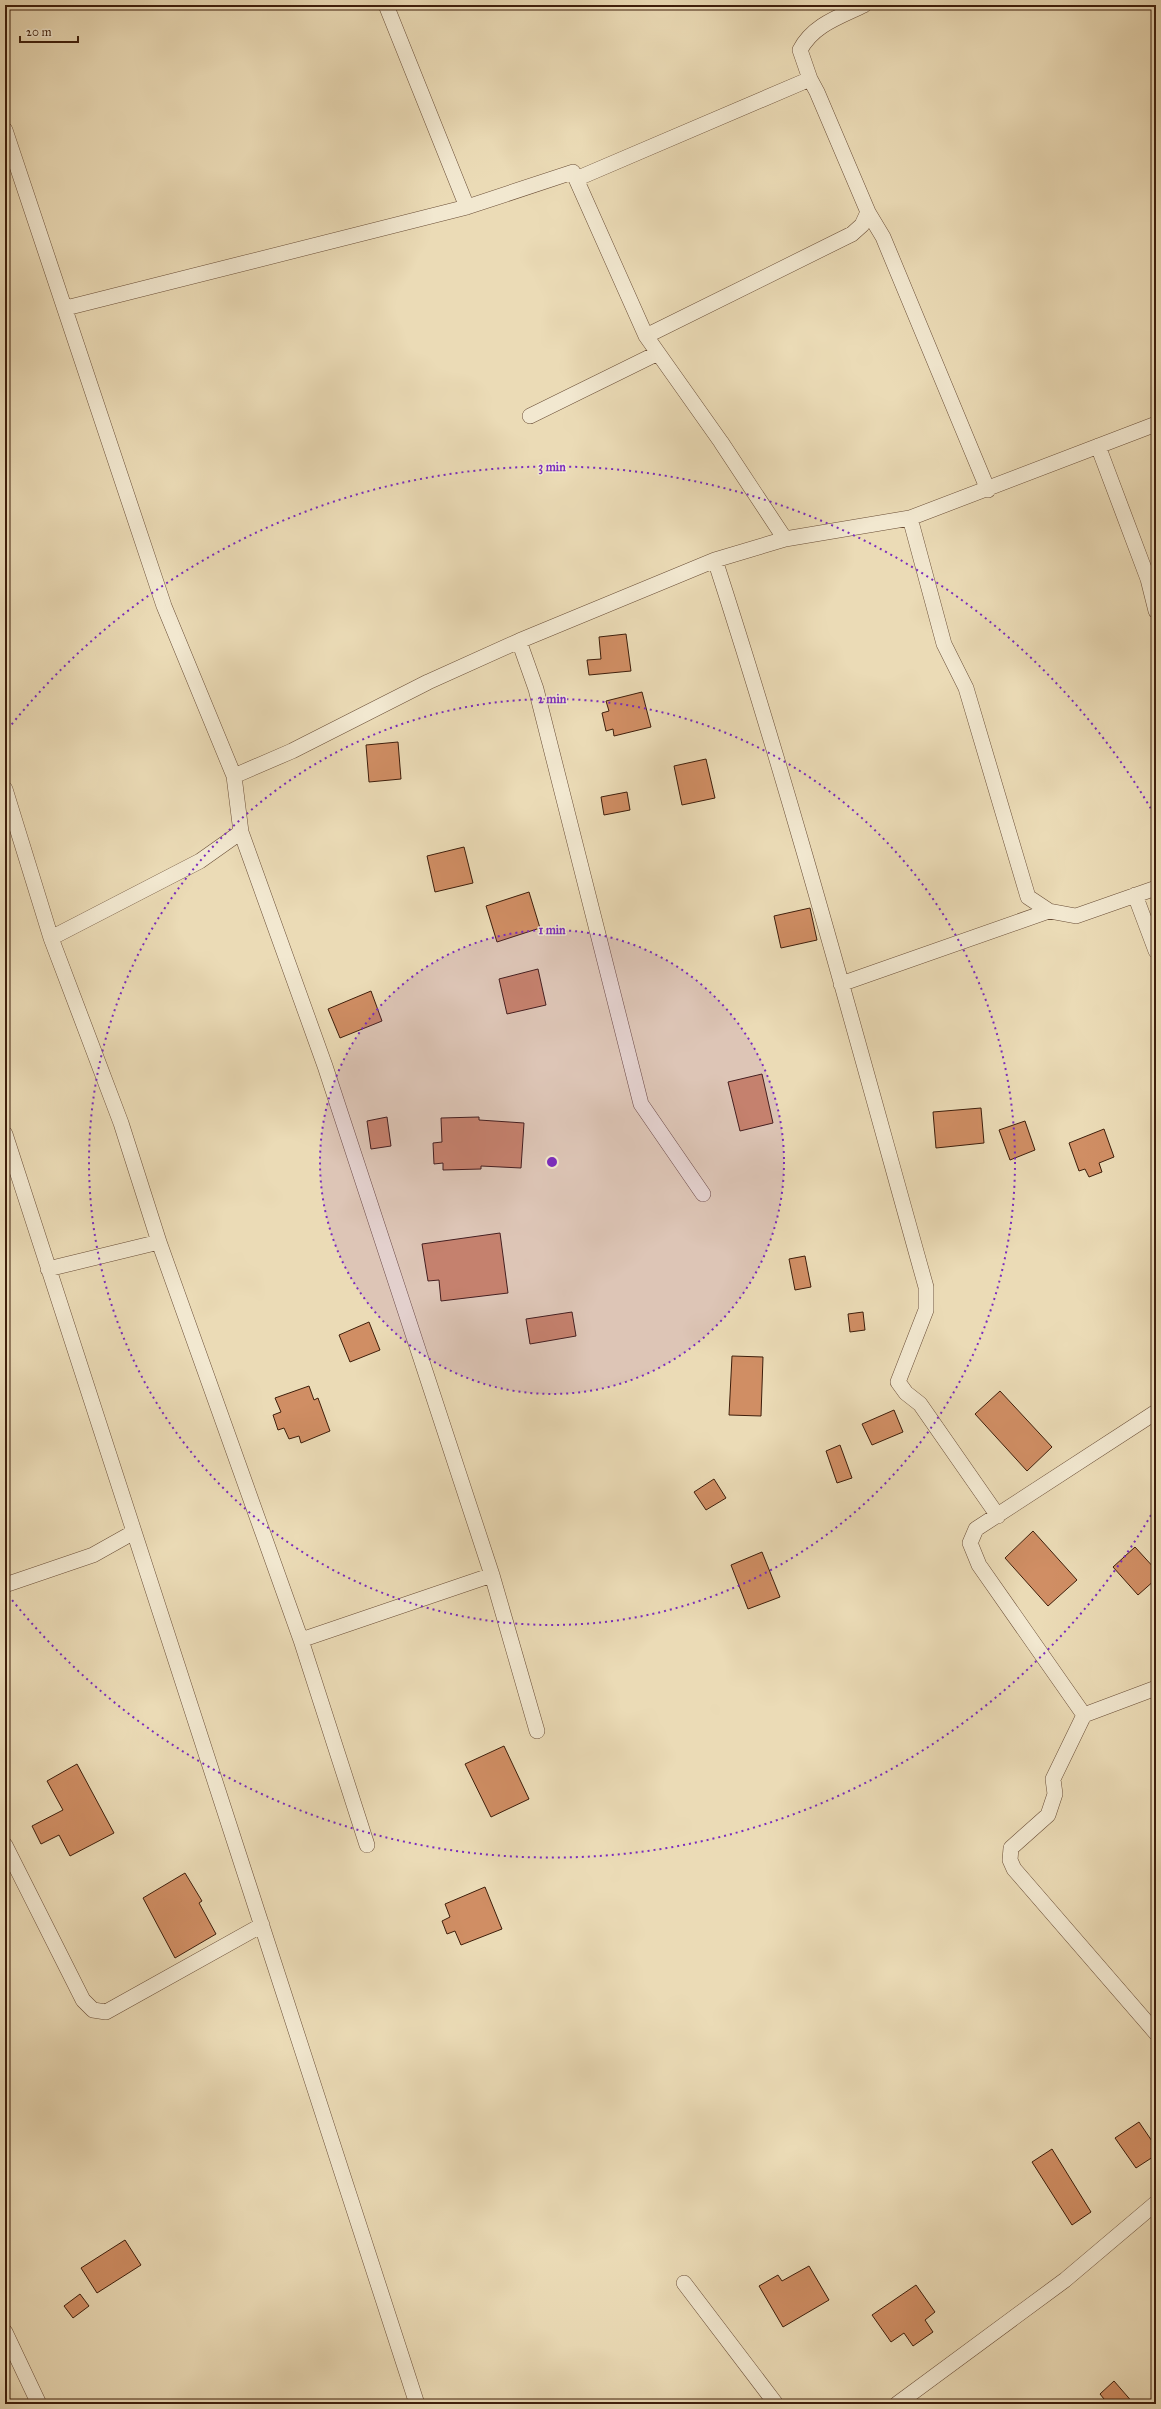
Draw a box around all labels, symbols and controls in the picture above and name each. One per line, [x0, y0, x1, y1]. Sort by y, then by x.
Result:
scale bar [20, 18, 78, 44]
text: 20 m [26, 25, 52, 39]
text: 3 min [538, 460, 566, 475]
text: 2 min [538, 692, 567, 706]
text: 1 min [538, 923, 566, 937]
centre of rings [545, 1155, 559, 1169]

